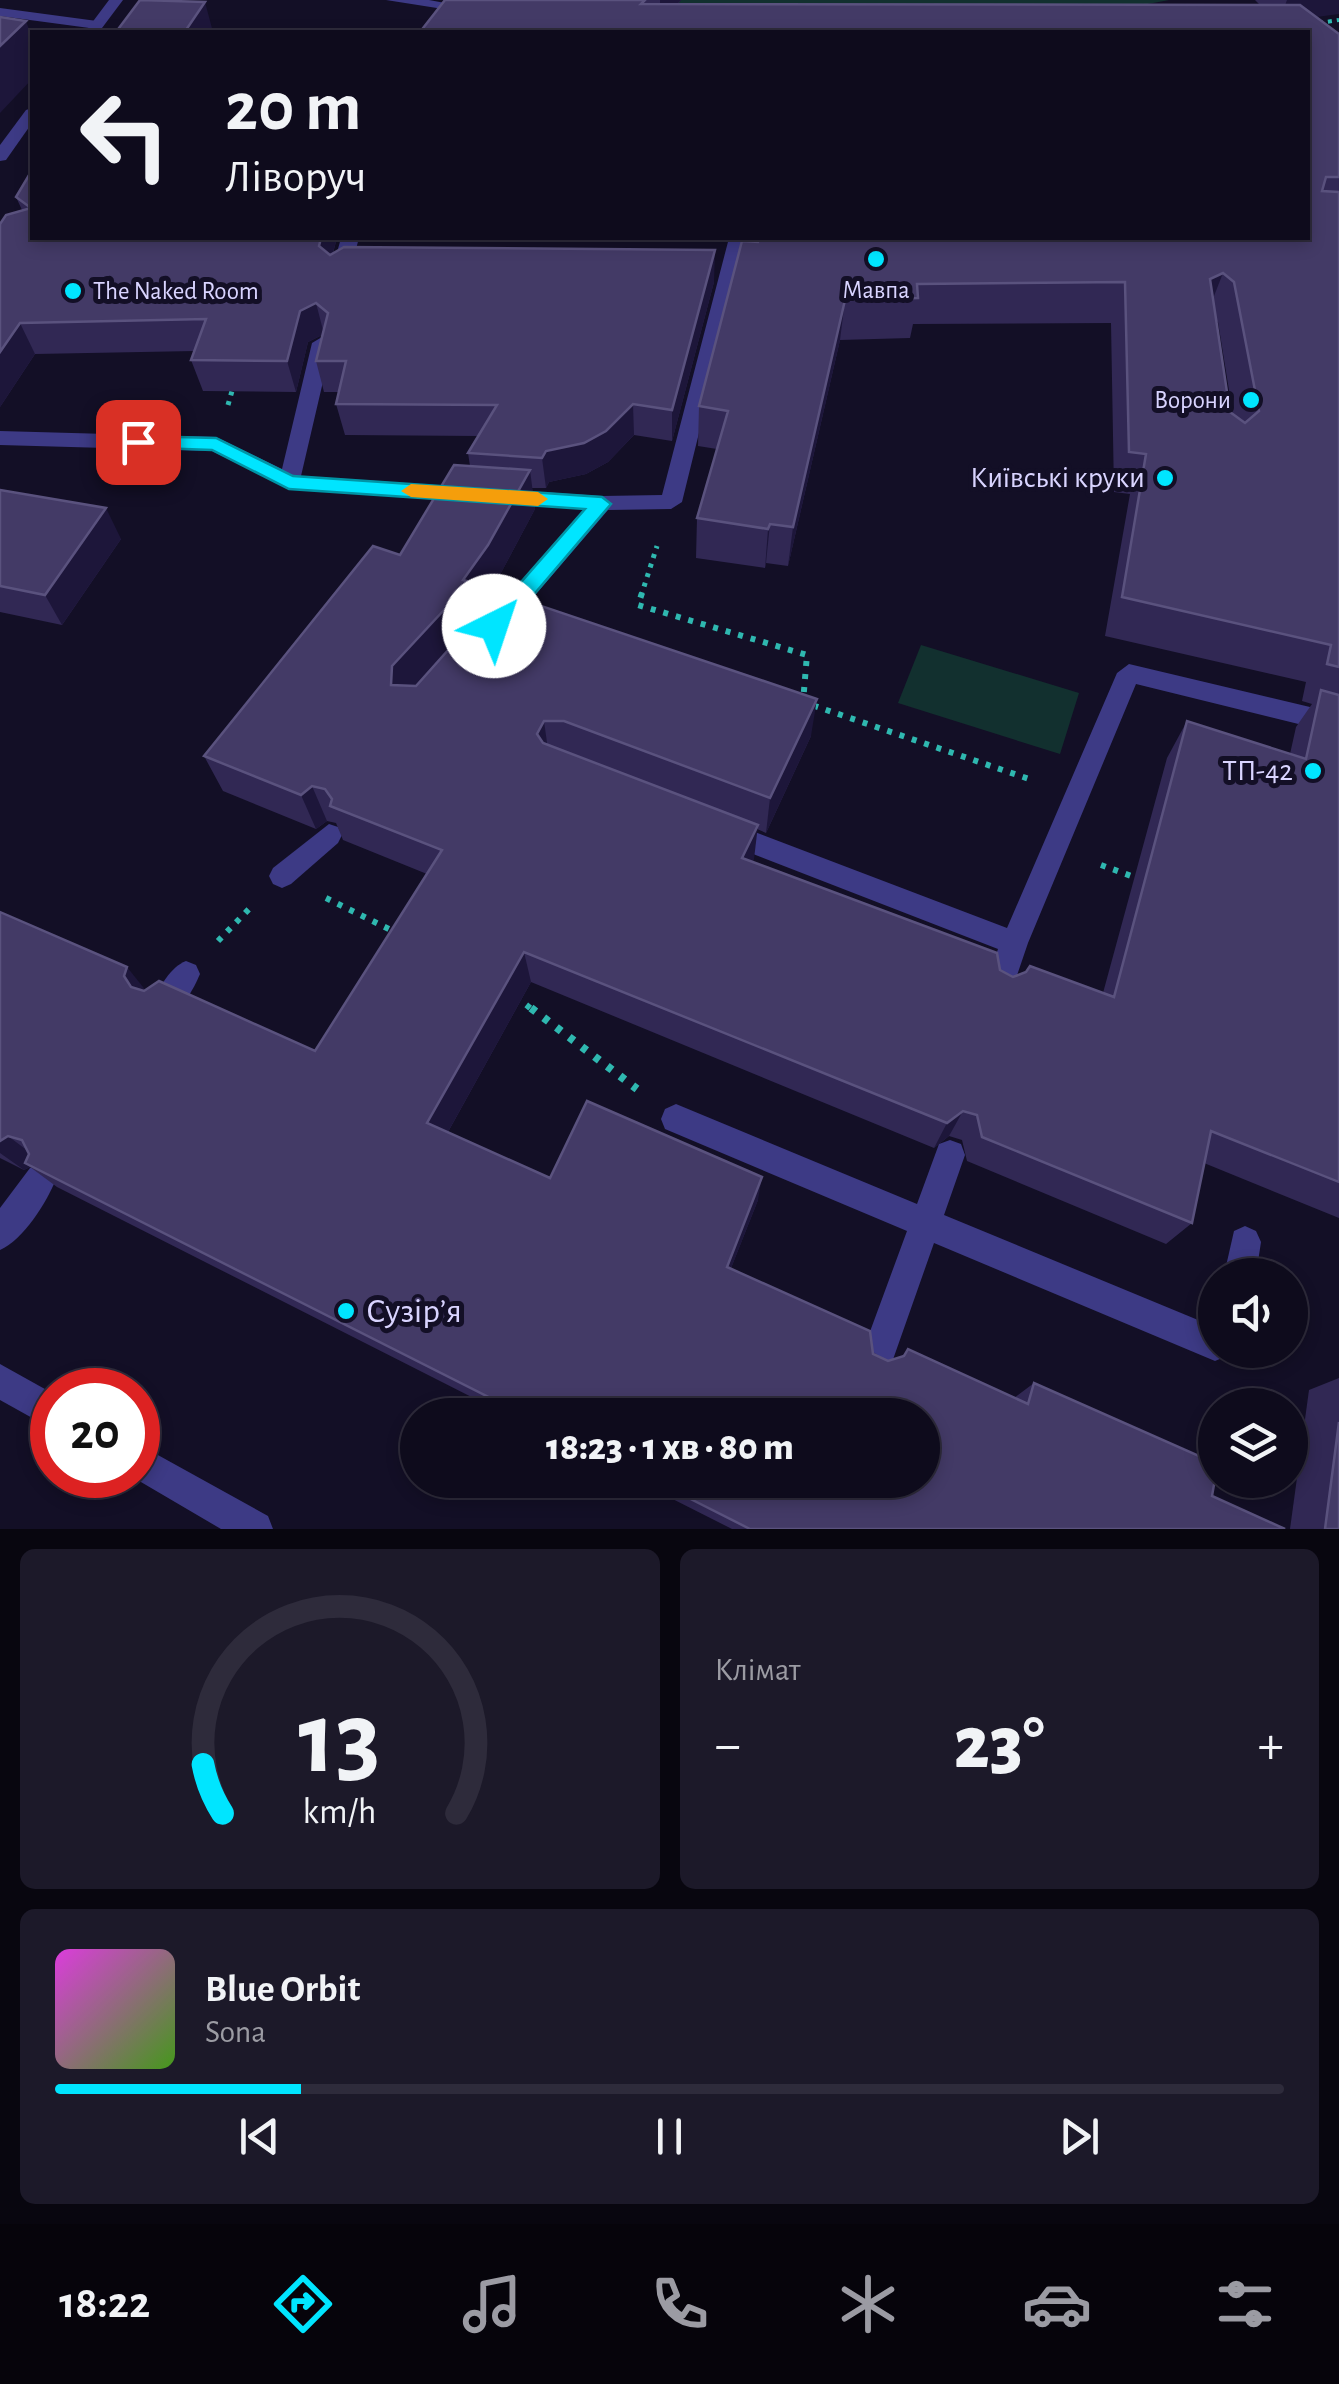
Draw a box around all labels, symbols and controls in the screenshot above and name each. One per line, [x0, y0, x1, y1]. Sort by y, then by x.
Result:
icon: left [60, 70, 190, 200]
text: 20 m [225, 73, 362, 143]
text: Ліворуч [225, 155, 367, 200]
marker: Мавпа [865, 248, 887, 270]
place label: Мавпа [842, 278, 910, 303]
place label: The Naked Room [93, 279, 259, 304]
marker: The Naked Room [62, 280, 84, 302]
place label: Ворони [1154, 388, 1231, 413]
marker: Ворони [1240, 389, 1262, 411]
pin [96, 400, 181, 485]
icon: arrive [111, 415, 166, 470]
place label: Київські круки [970, 463, 1145, 493]
marker: Київські круки [1154, 467, 1176, 489]
position arrow [442, 574, 546, 678]
place label: ТП-42 [1223, 756, 1293, 786]
marker: ТП-42 [1302, 760, 1324, 782]
map controls [1198, 1258, 1308, 1498]
button: sound [1198, 1258, 1308, 1368]
place label: Сузірʼя [366, 1294, 462, 1329]
marker: Сузірʼя [335, 1300, 357, 1322]
speed limit sign: 20 [30, 1368, 160, 1498]
button: layers [1198, 1388, 1308, 1498]
text: 18:23 · 1 хв · 80 m [546, 1429, 794, 1467]
text: Клімат [715, 1654, 801, 1686]
text: 13 [299, 1688, 381, 1792]
text: 23° [954, 1707, 1045, 1782]
text: − [715, 1718, 741, 1773]
text: + [1258, 1718, 1284, 1773]
text: km/h [303, 1794, 377, 1830]
text: Blue Orbit [205, 1971, 360, 2009]
text: Sona [205, 2016, 266, 2048]
icon: previous [232, 2109, 287, 2164]
icon: pause [642, 2109, 697, 2164]
icon: next [1052, 2109, 1107, 2164]
icon: directions [268, 2269, 338, 2339]
icon: music [457, 2269, 527, 2339]
icon: phone [645, 2269, 715, 2339]
icon: climate [833, 2269, 903, 2339]
icon: car [1022, 2269, 1092, 2339]
icon: filters [1210, 2269, 1280, 2339]
text: 18:22 [59, 2281, 150, 2326]

